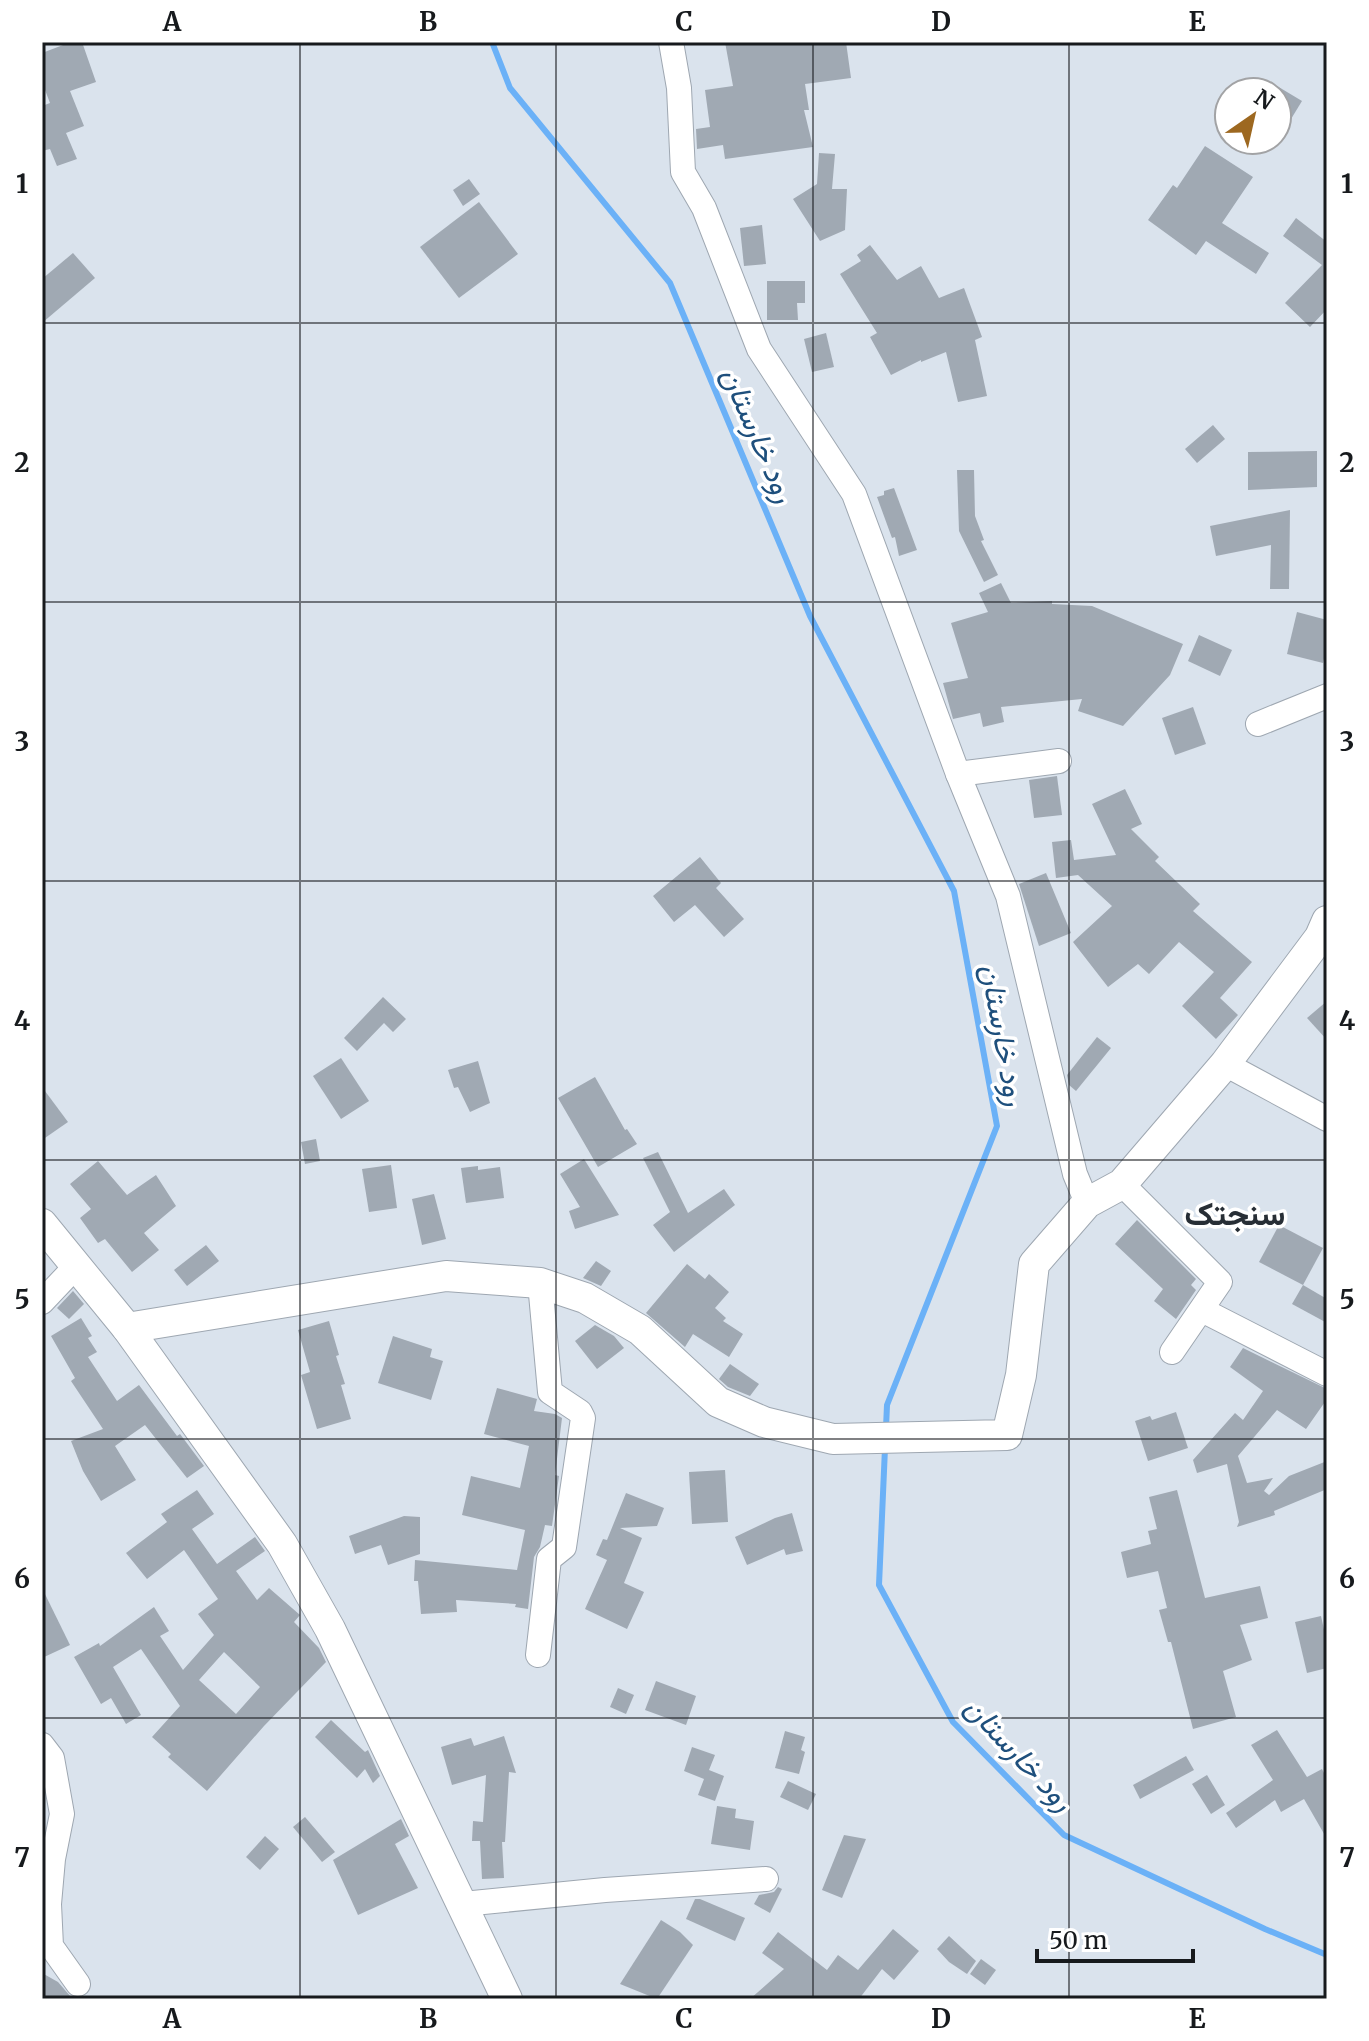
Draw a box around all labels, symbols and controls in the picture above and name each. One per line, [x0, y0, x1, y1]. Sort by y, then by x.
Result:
text: A [162, 5, 182, 38]
text: B [419, 5, 437, 38]
text: C [675, 5, 693, 38]
text: D [931, 5, 951, 38]
text: E [1189, 5, 1206, 38]
north arrow [1213, 76, 1293, 156]
text: N [1249, 83, 1280, 116]
text: 1 [16, 167, 28, 200]
text: 1 [1341, 167, 1353, 200]
water label: رود خارستان [713, 361, 804, 508]
text: 2 [14, 446, 30, 479]
text: 2 [1339, 446, 1355, 479]
text: 3 [15, 725, 29, 758]
text: 3 [1340, 725, 1354, 758]
water label: رود خارستان [973, 961, 1035, 1109]
text: 4 [14, 1004, 31, 1037]
text: 4 [1339, 1004, 1356, 1037]
district label: سنجتک [1185, 1194, 1285, 1234]
text: 5 [14, 1283, 30, 1316]
text: 5 [1339, 1283, 1355, 1316]
text: 6 [14, 1562, 30, 1595]
text: 6 [1339, 1562, 1355, 1595]
water label: رود خارستان [957, 1688, 1082, 1819]
text: 7 [14, 1841, 30, 1874]
text: 7 [1339, 1841, 1355, 1874]
scale bar [1037, 1913, 1193, 1963]
text: 50 m [1049, 1925, 1108, 1956]
text: A [162, 2002, 182, 2035]
text: B [419, 2002, 437, 2035]
text: C [675, 2002, 693, 2035]
text: D [931, 2002, 951, 2035]
text: E [1189, 2002, 1206, 2035]

